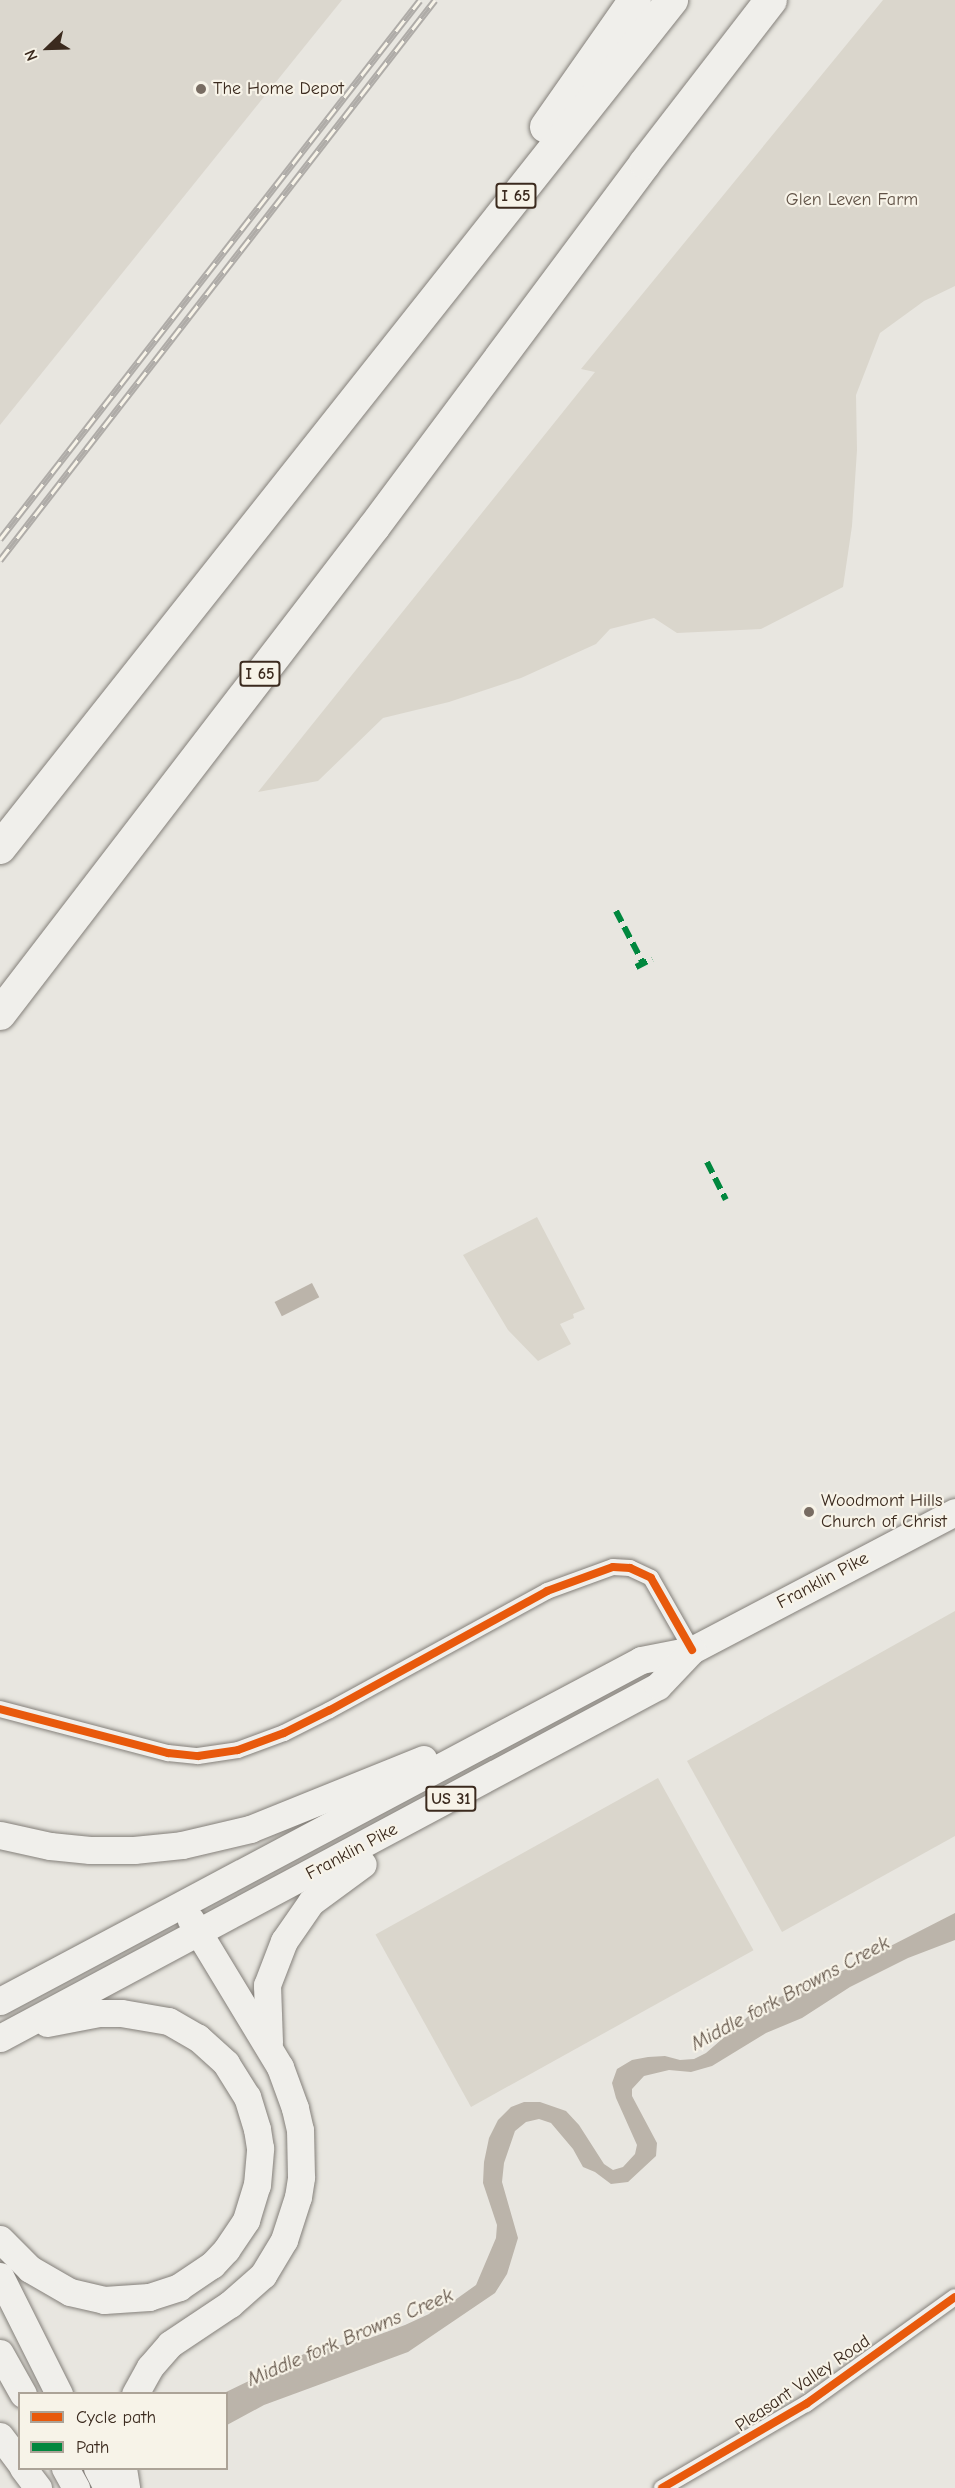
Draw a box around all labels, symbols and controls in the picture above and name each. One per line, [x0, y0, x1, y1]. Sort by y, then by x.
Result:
north arrow [18, 18, 78, 78]
text: N [21, 47, 42, 63]
place label: The Home Depot [213, 78, 344, 100]
marker: The Home Depot [194, 82, 208, 96]
road number: I 65 [495, 183, 537, 209]
park label: Glen Leven Farm [786, 189, 918, 211]
road number: I 65 [239, 661, 281, 687]
place label: Woodmont Hills Church of Christ [821, 1491, 947, 1534]
marker: Woodmont Hills Church of Christ [802, 1505, 816, 1519]
street label: Franklin Pike [773, 1548, 873, 1614]
road number: US 31 [424, 1786, 478, 1812]
street label: Franklin Pike [302, 1819, 402, 1885]
water label: Middle fork Browns Creek [687, 1930, 893, 2056]
water label: Middle fork Browns Creek [243, 2283, 457, 2391]
street label: Pleasant Valley Road [732, 2331, 874, 2437]
legend [18, 2392, 228, 2470]
text: Cycle path [76, 2407, 156, 2428]
text: Path [76, 2437, 109, 2458]

